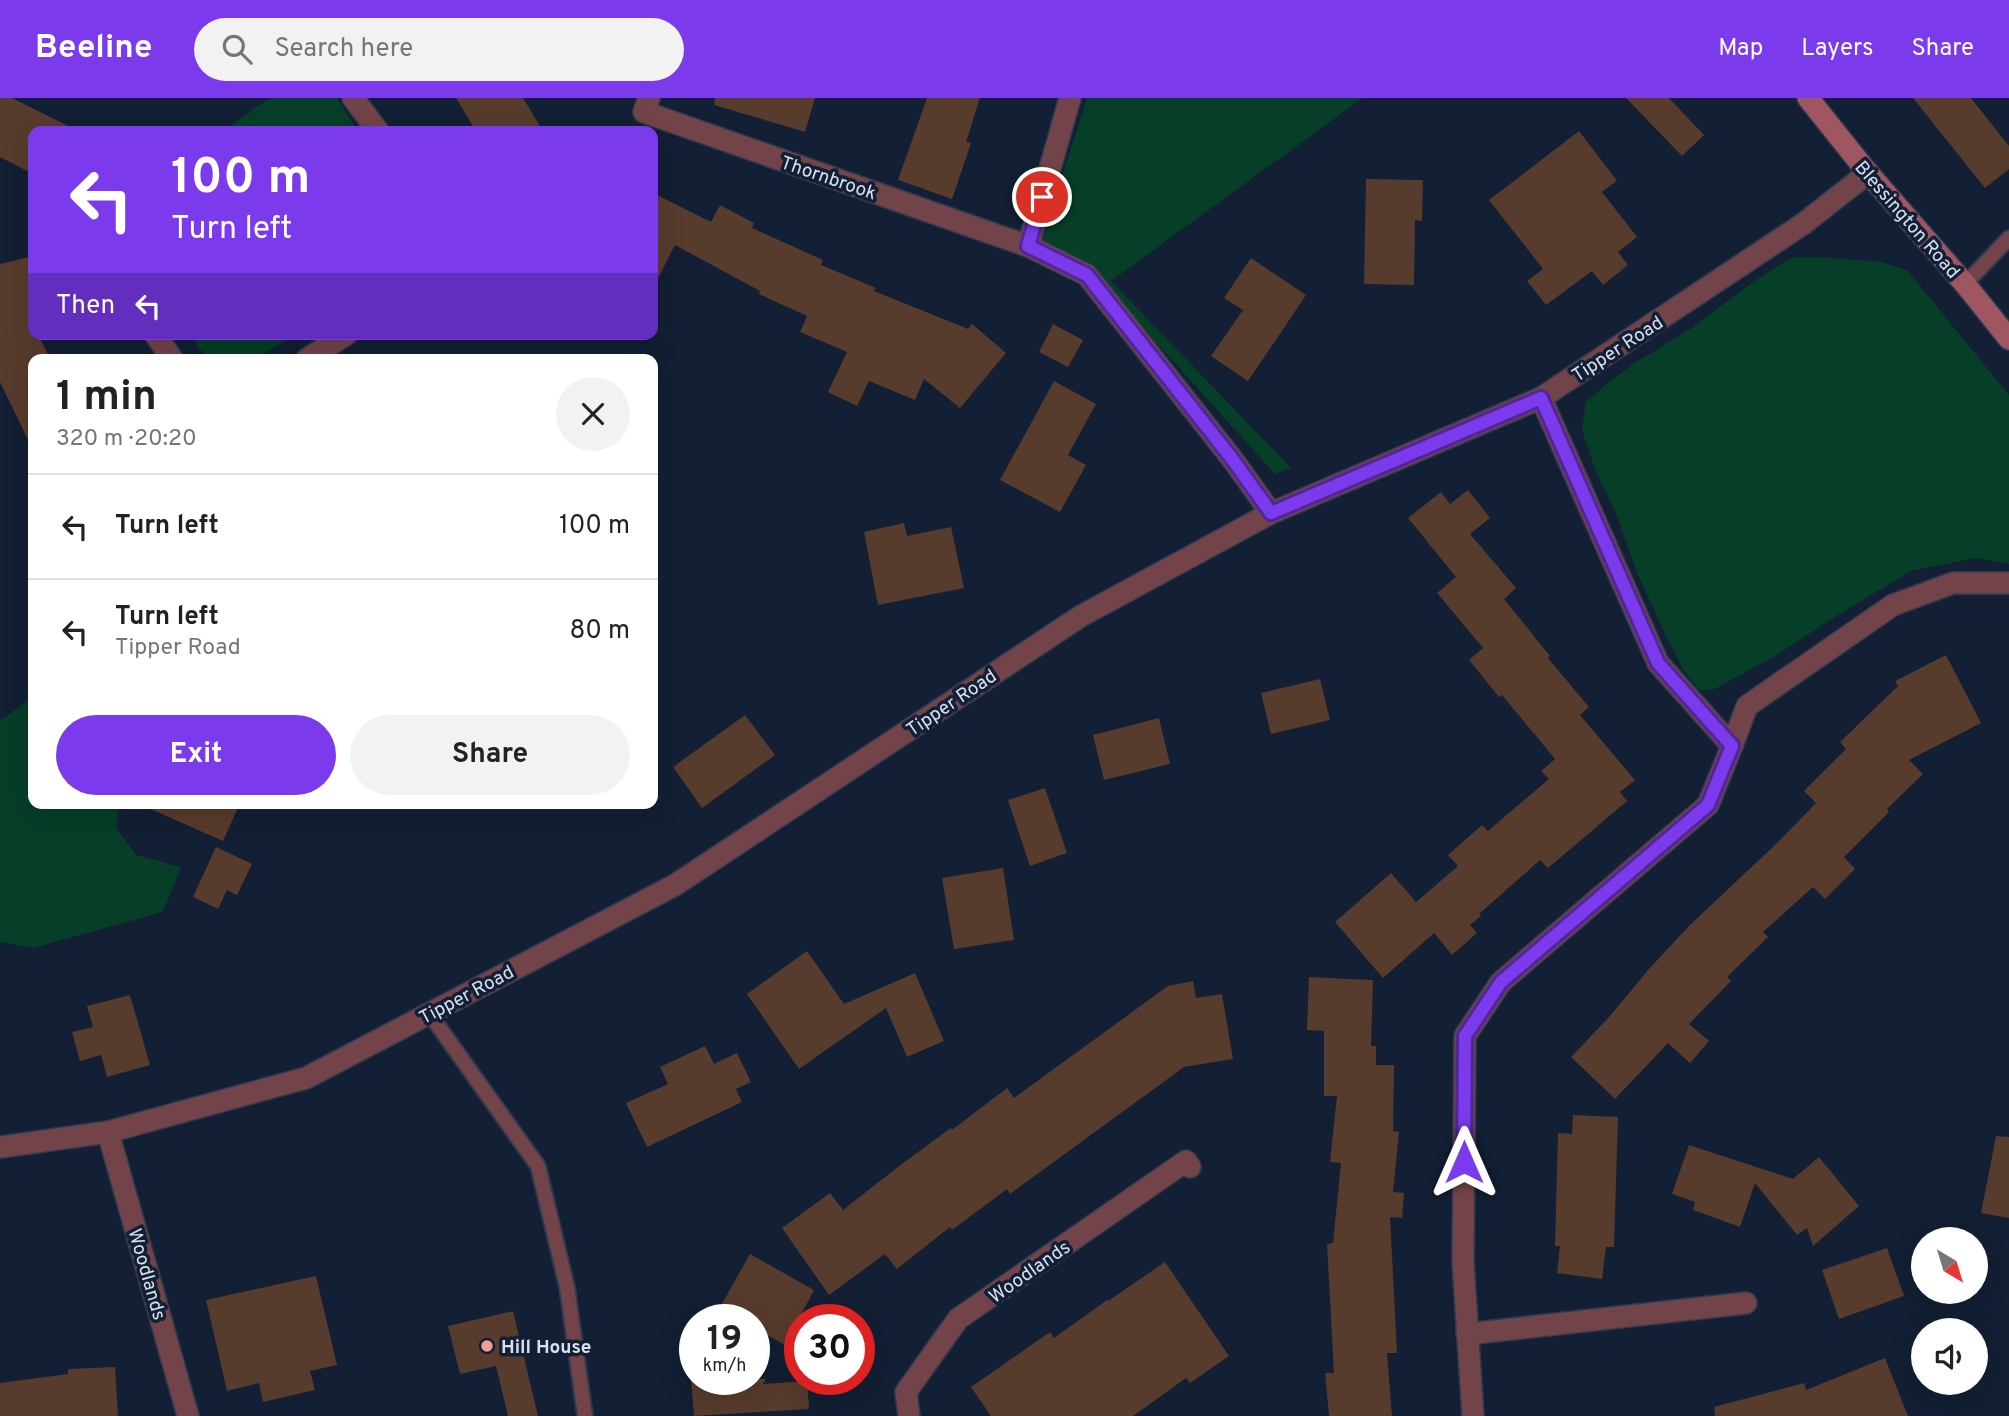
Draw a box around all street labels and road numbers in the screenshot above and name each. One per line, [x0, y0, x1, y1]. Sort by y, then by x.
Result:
street label: Thornbrook [777, 151, 879, 206]
street label: Blessington Road [1849, 156, 1964, 284]
street label: Tipper Road [1568, 311, 1668, 388]
street label: Tipper Road [902, 665, 1002, 743]
street label: Tipper Road [415, 961, 518, 1031]
street label: Woodlands [122, 1226, 171, 1323]
street label: Woodlands [985, 1236, 1075, 1309]

